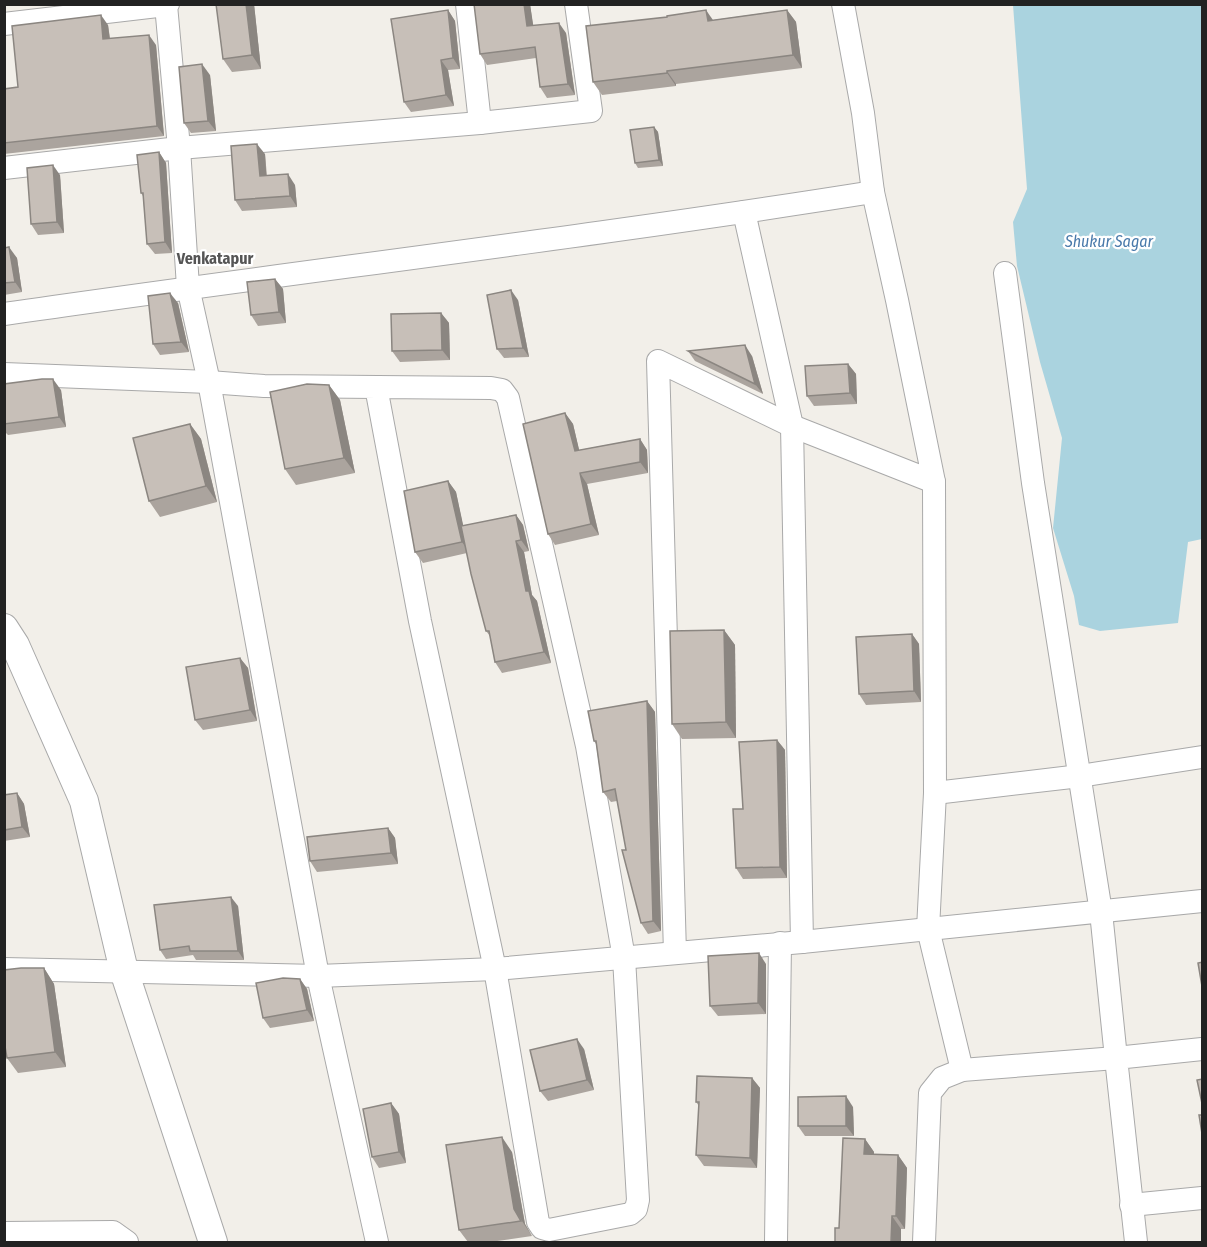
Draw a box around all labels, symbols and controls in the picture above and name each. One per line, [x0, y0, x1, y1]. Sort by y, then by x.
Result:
water label: Shukur Sagar [1064, 232, 1154, 251]
district label: Venkatapur [176, 249, 253, 268]

